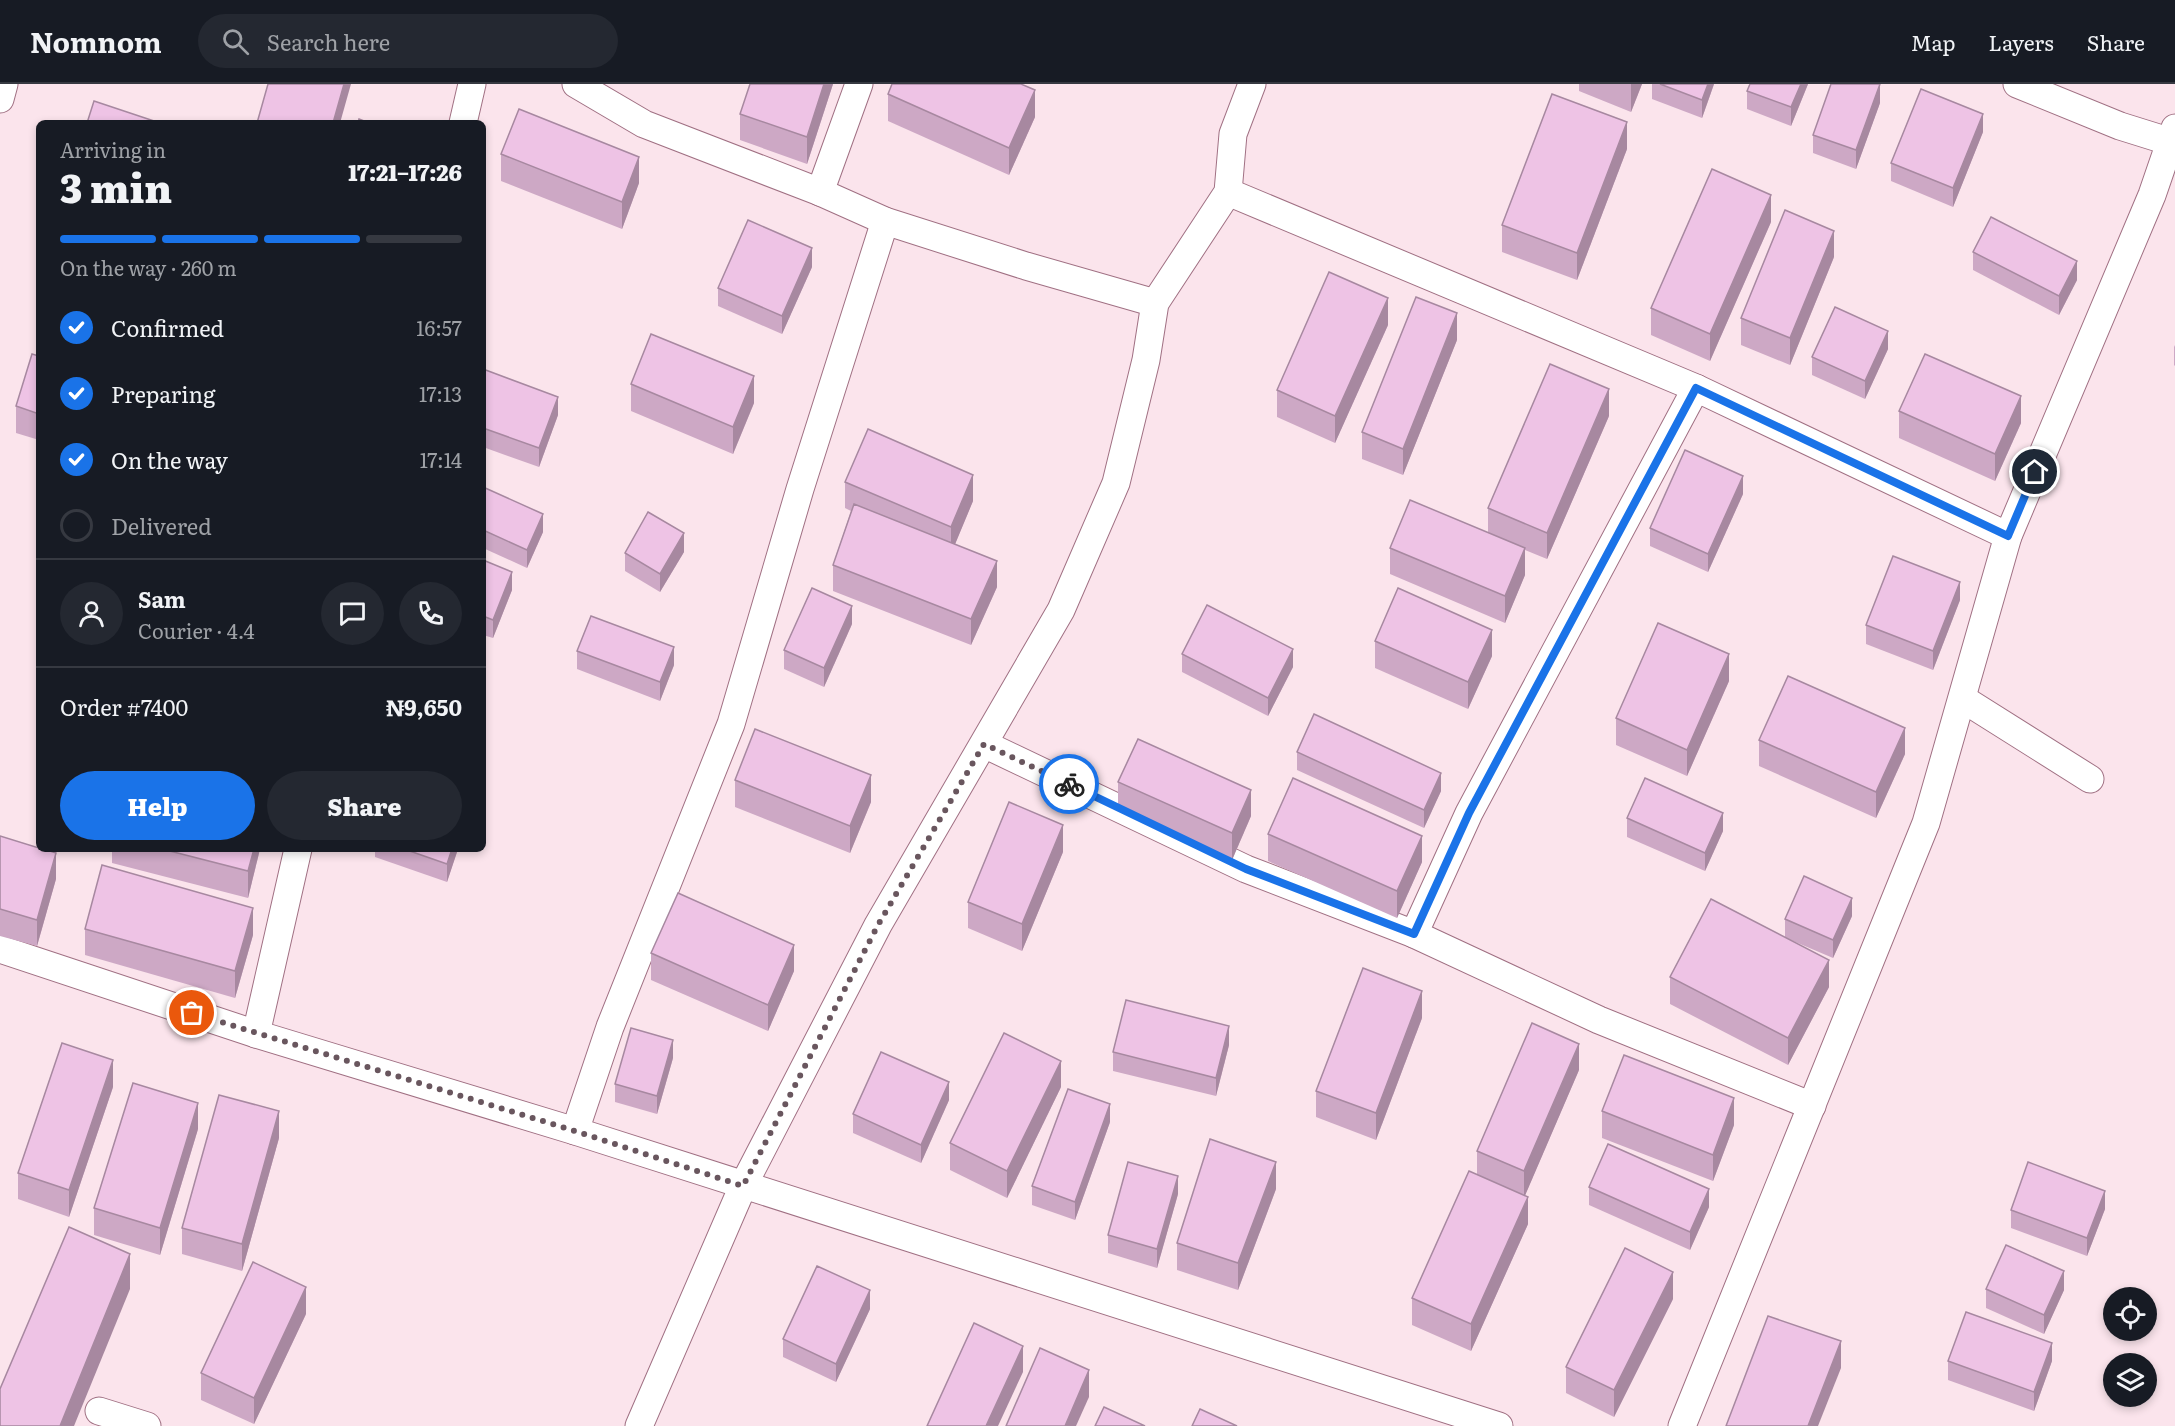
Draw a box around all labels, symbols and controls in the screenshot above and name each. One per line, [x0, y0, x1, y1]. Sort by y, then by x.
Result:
search box [198, 14, 618, 68]
text: Nomnom [30, 20, 162, 62]
icon: search [219, 25, 252, 58]
text: Search here [267, 25, 390, 58]
text: Map [1911, 26, 1956, 57]
text: Layers [1989, 26, 2054, 57]
text: Share [2087, 26, 2145, 57]
text: Arriving in [60, 134, 166, 164]
text: 17:21–17:26 [348, 155, 462, 188]
text: 3 min [60, 157, 172, 215]
text: On the way · 260 m [60, 252, 237, 282]
icon: check [60, 311, 93, 344]
text: Confirmed [111, 311, 224, 344]
text: 16:57 [416, 312, 462, 342]
icon: check [60, 377, 93, 410]
text: Preparing [111, 377, 215, 410]
text: 17:13 [419, 378, 462, 408]
icon: check [60, 443, 93, 476]
text: On the way [111, 443, 228, 476]
text: 17:14 [420, 444, 462, 474]
pin [2009, 446, 2060, 497]
icon: home [2018, 455, 2051, 488]
text: Delivered [111, 509, 212, 542]
button: person [60, 582, 123, 645]
text: Sam [138, 582, 186, 615]
button: chat [321, 582, 384, 645]
button: phone [399, 582, 462, 645]
text: Courier · 4.4 [138, 615, 255, 645]
text: Order #7400 [60, 690, 188, 723]
text: ₦9,650 [386, 690, 462, 723]
courier [1039, 754, 1099, 814]
icon: bike [1053, 768, 1086, 801]
button: Help [60, 771, 255, 840]
button: Share [267, 771, 462, 840]
pin [166, 987, 217, 1038]
icon: bag [175, 996, 208, 1029]
map controls [2103, 1287, 2157, 1407]
button: locate [2103, 1287, 2157, 1341]
button: layers [2103, 1353, 2157, 1407]

